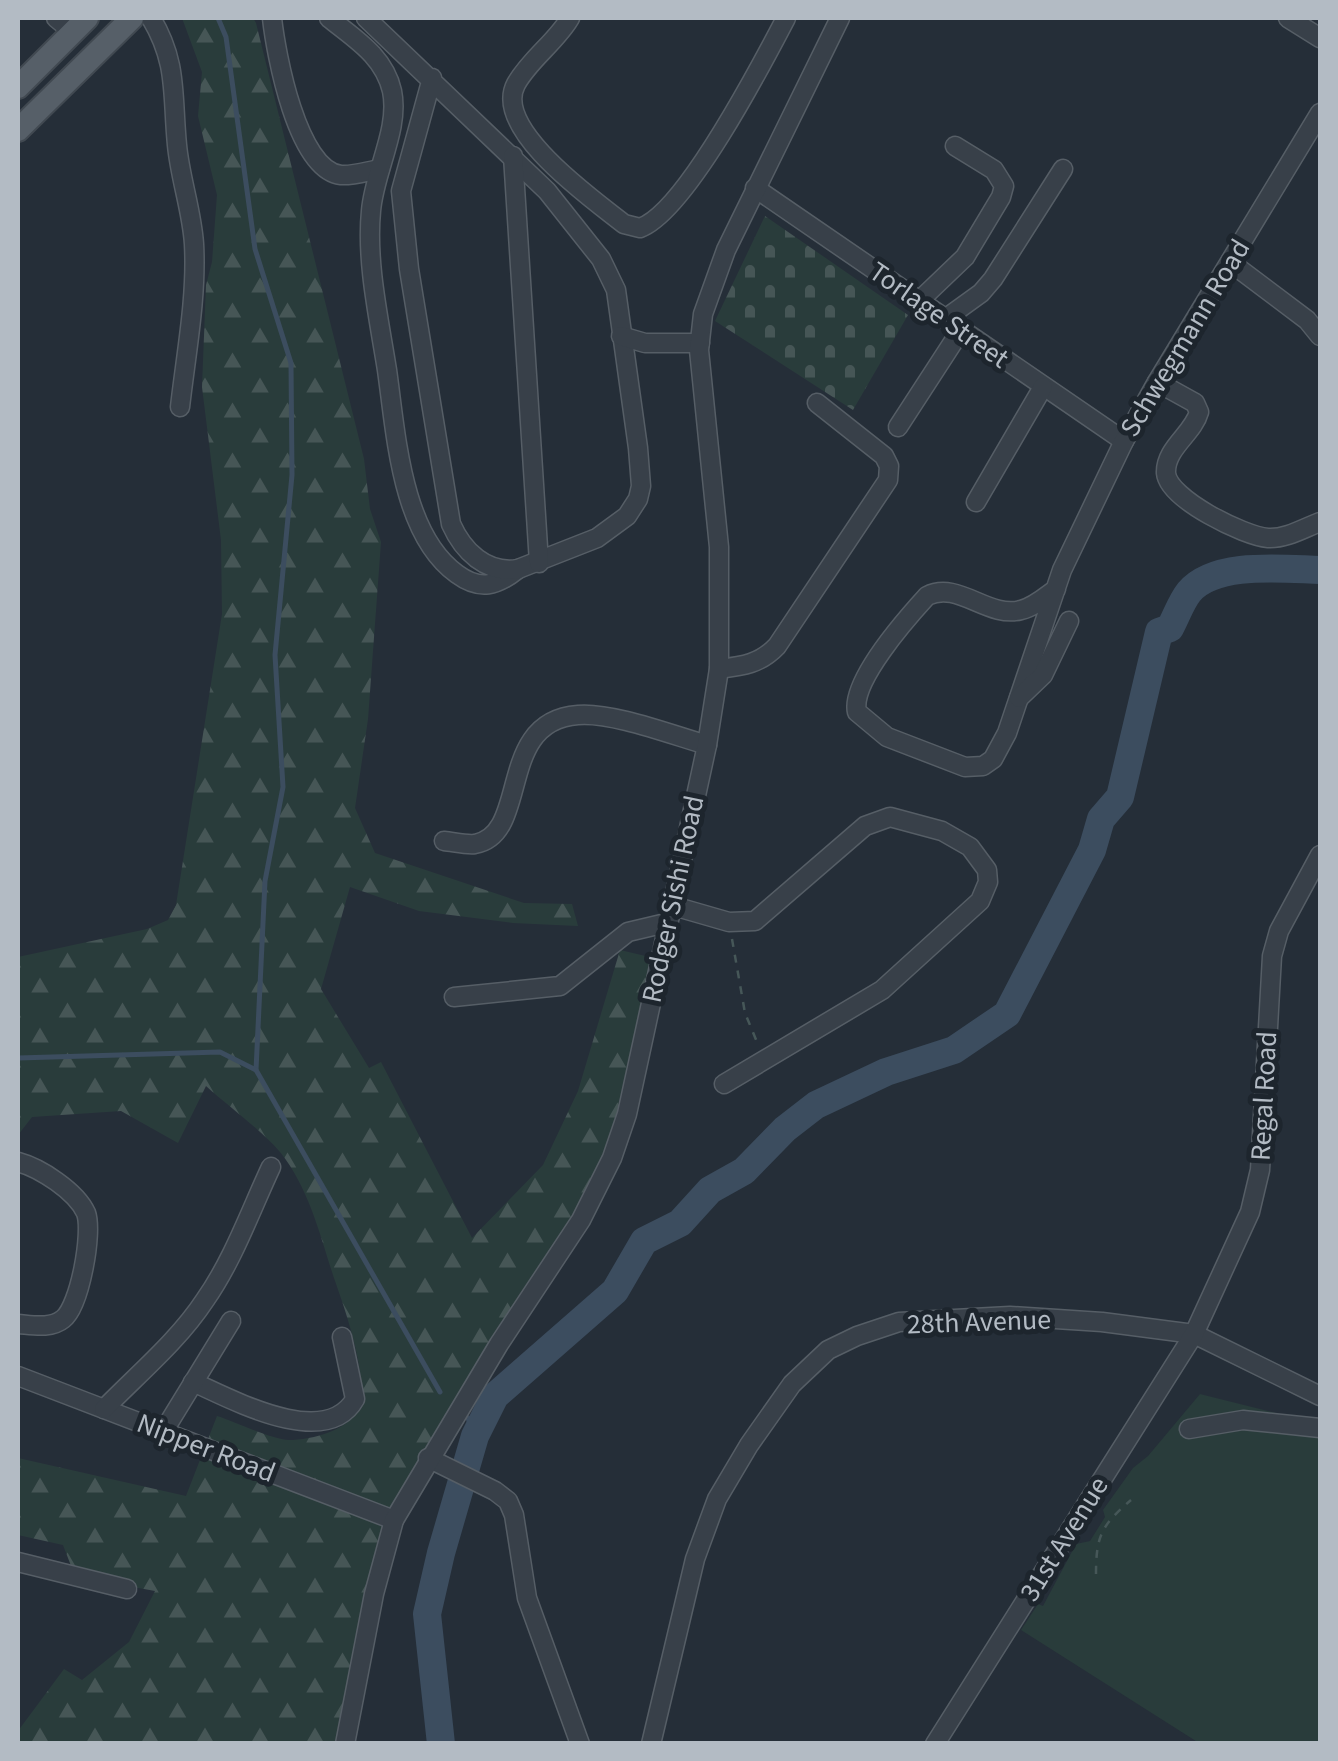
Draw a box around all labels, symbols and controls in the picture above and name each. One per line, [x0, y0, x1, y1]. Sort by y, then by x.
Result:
street label: Schwegmann Road [1110, 232, 1260, 444]
street label: Torlage Street [861, 252, 1018, 378]
street label: Rodger Sishi Road [632, 792, 714, 1006]
street label: Regal Road [1241, 1030, 1287, 1162]
street label: 28th Avenue [906, 1299, 1052, 1345]
street label: Nipper Road [131, 1403, 281, 1493]
street label: 31st Avenue [1010, 1469, 1118, 1609]

